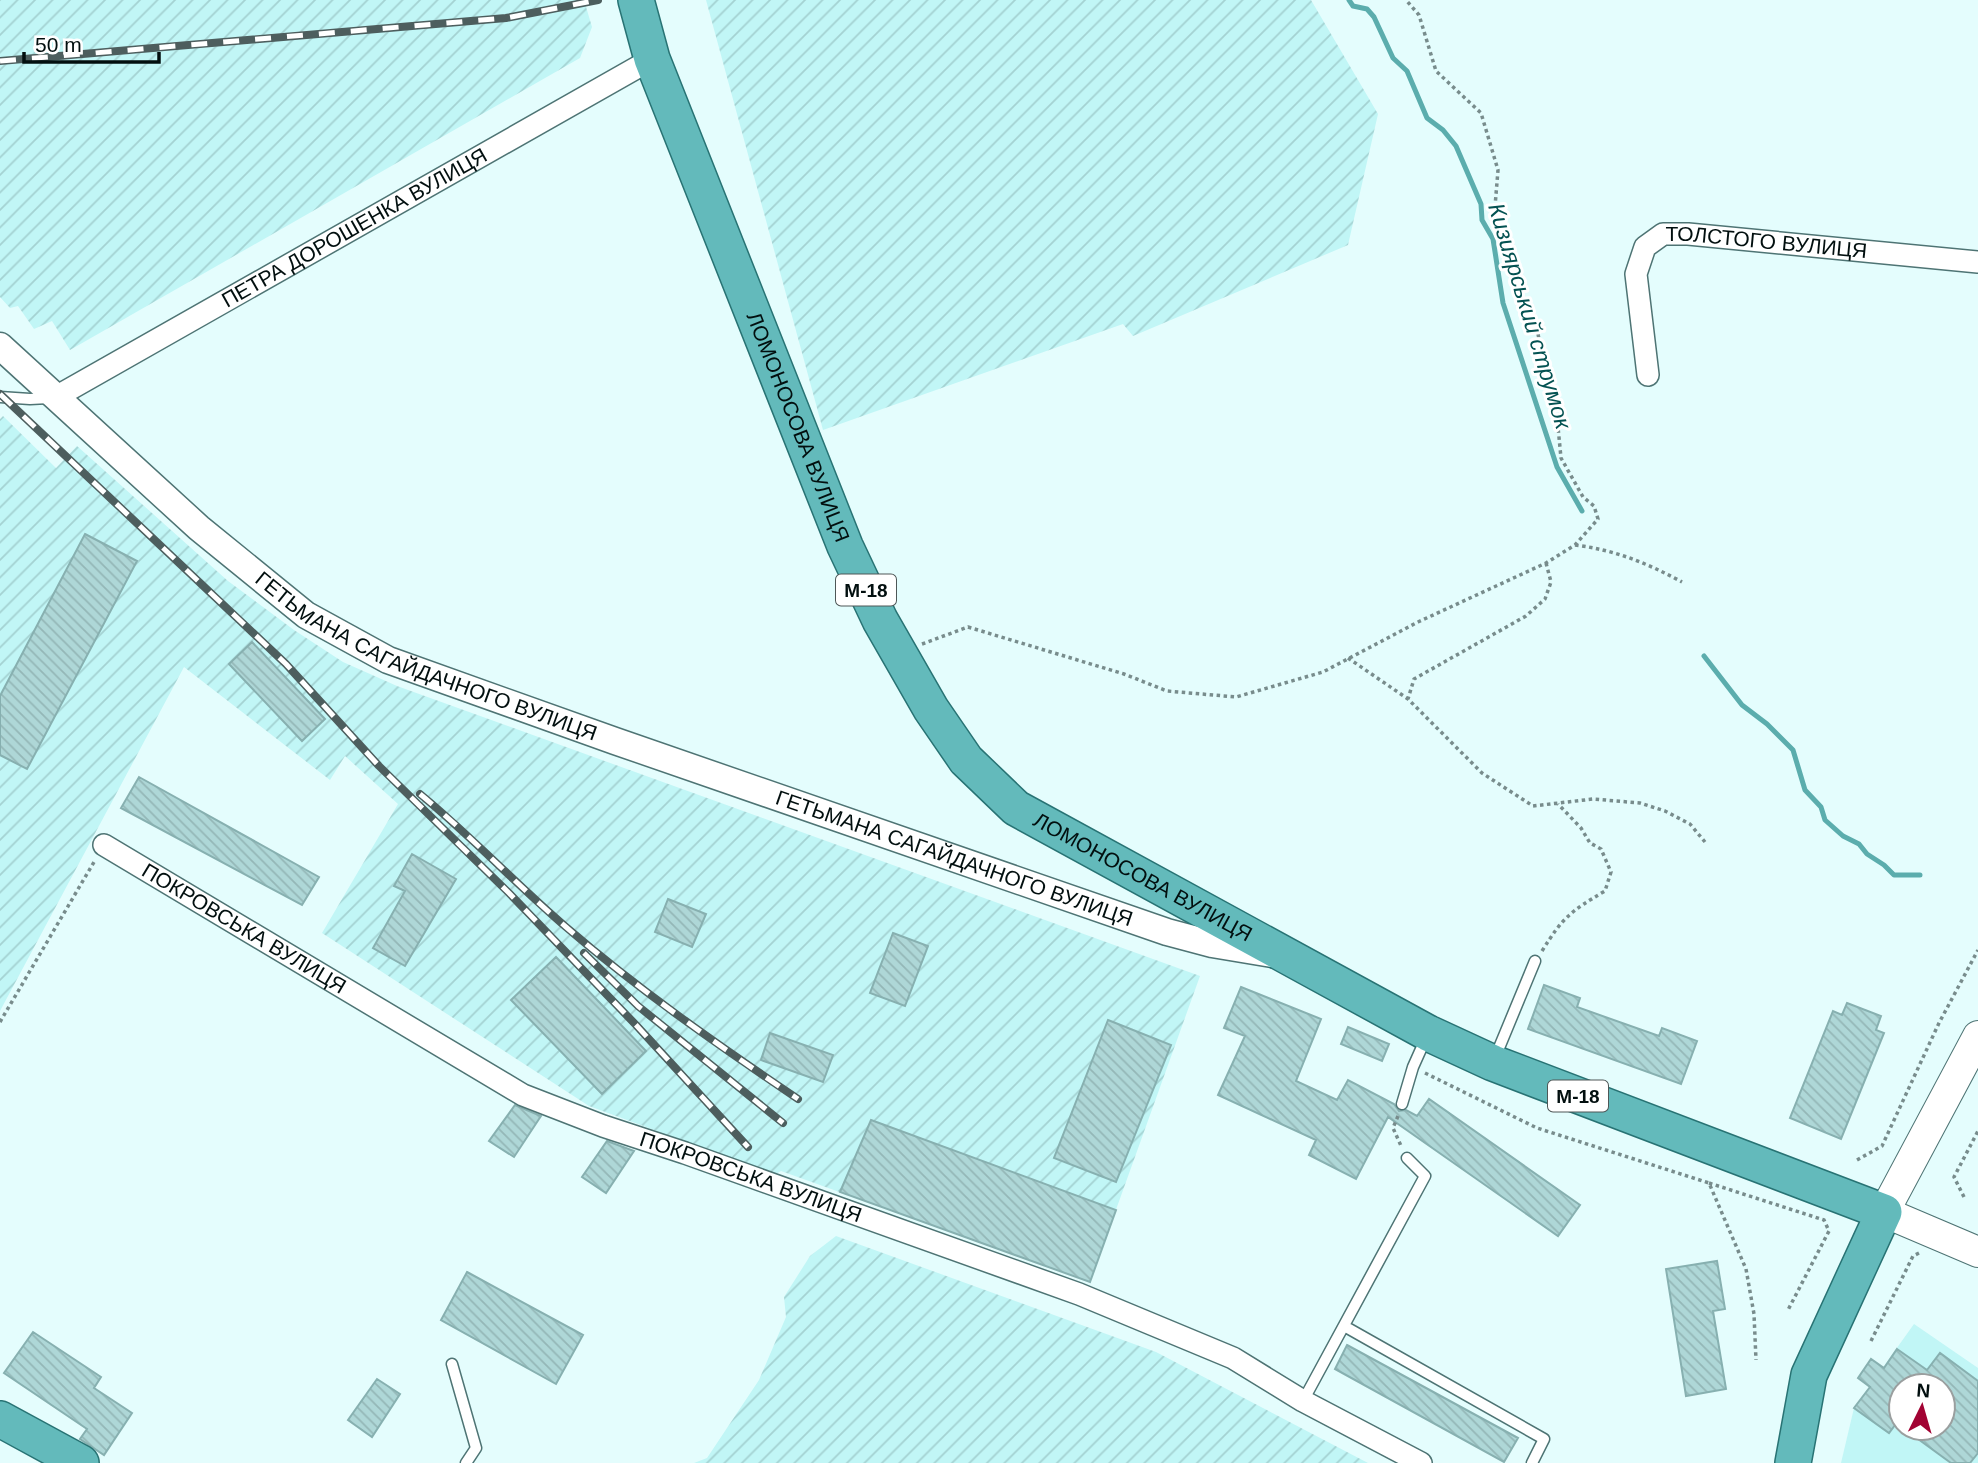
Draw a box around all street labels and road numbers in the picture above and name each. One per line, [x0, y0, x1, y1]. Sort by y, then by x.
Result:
street label: ПЕТРА ДОРОШЕНКА ВУЛИЦЯ [218, 143, 491, 312]
street label: ТОЛСТОГО ВУЛИЦЯ [1665, 222, 1868, 262]
street label: ЛОМОНОСОВА ВУЛИЦЯ [742, 309, 854, 545]
street label: ГЕТЬМАНА САГАЙДАЧНОГО ВУЛИЦЯ [251, 567, 600, 745]
road number: М-18 [836, 575, 896, 606]
street label: ГЕТЬМАНА САГАЙДАЧНОГО ВУЛИЦЯ [773, 786, 1136, 930]
street label: ЛОМОНОСОВА ВУЛИЦЯ [1030, 808, 1256, 946]
street label: ПОКРОВСЬКА ВУЛИЦЯ [138, 858, 350, 998]
road number: М-18 [1548, 1080, 1608, 1112]
street label: ПОКРОВСЬКА ВУЛИЦЯ [637, 1127, 865, 1226]

